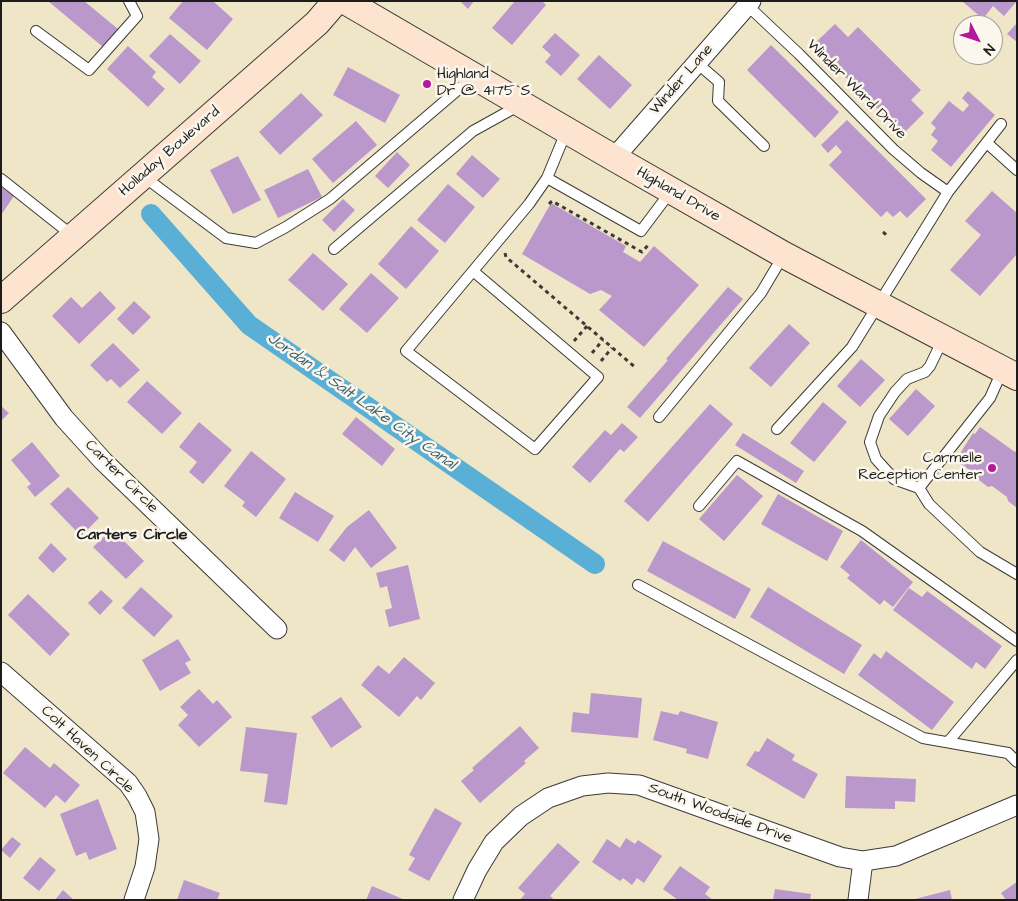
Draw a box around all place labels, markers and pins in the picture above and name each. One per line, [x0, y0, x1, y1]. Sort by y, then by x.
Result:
place label: Highland Dr @ 4175 S [437, 66, 530, 101]
marker: Highland Dr @ 4175 S [421, 78, 433, 90]
place label: Carmelle Reception Center [858, 450, 982, 485]
marker: Carmelle Reception Center [986, 462, 998, 474]

